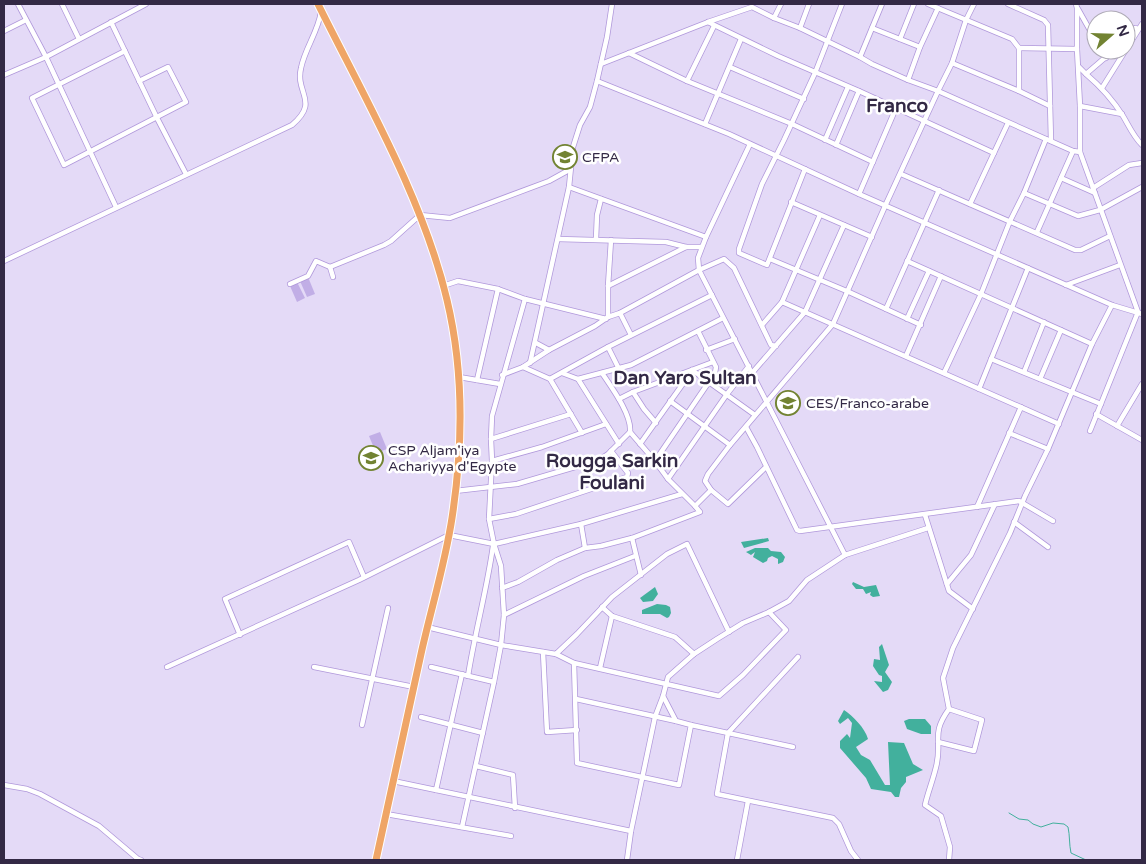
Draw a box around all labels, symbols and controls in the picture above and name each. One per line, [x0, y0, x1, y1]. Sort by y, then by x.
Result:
north arrow [1086, 10, 1136, 60]
text: N [1113, 23, 1133, 39]
district label: Franco [866, 95, 928, 117]
school or university icon: CFPA [552, 144, 578, 170]
place label: CFPA [582, 149, 619, 166]
district label: Dan Yaro Sultan [613, 367, 757, 389]
school or university icon: CES/Franco-arabe [775, 390, 801, 416]
place label: CES/Franco-arabe [806, 395, 929, 412]
place label: CSP Aljam'iya Achariyya d'Egypte [388, 442, 516, 475]
school or university icon: CSP Aljam'iya Achariyya d'Egypte [358, 445, 384, 471]
district label: Rougga Sarkin Foulani [546, 450, 678, 494]

